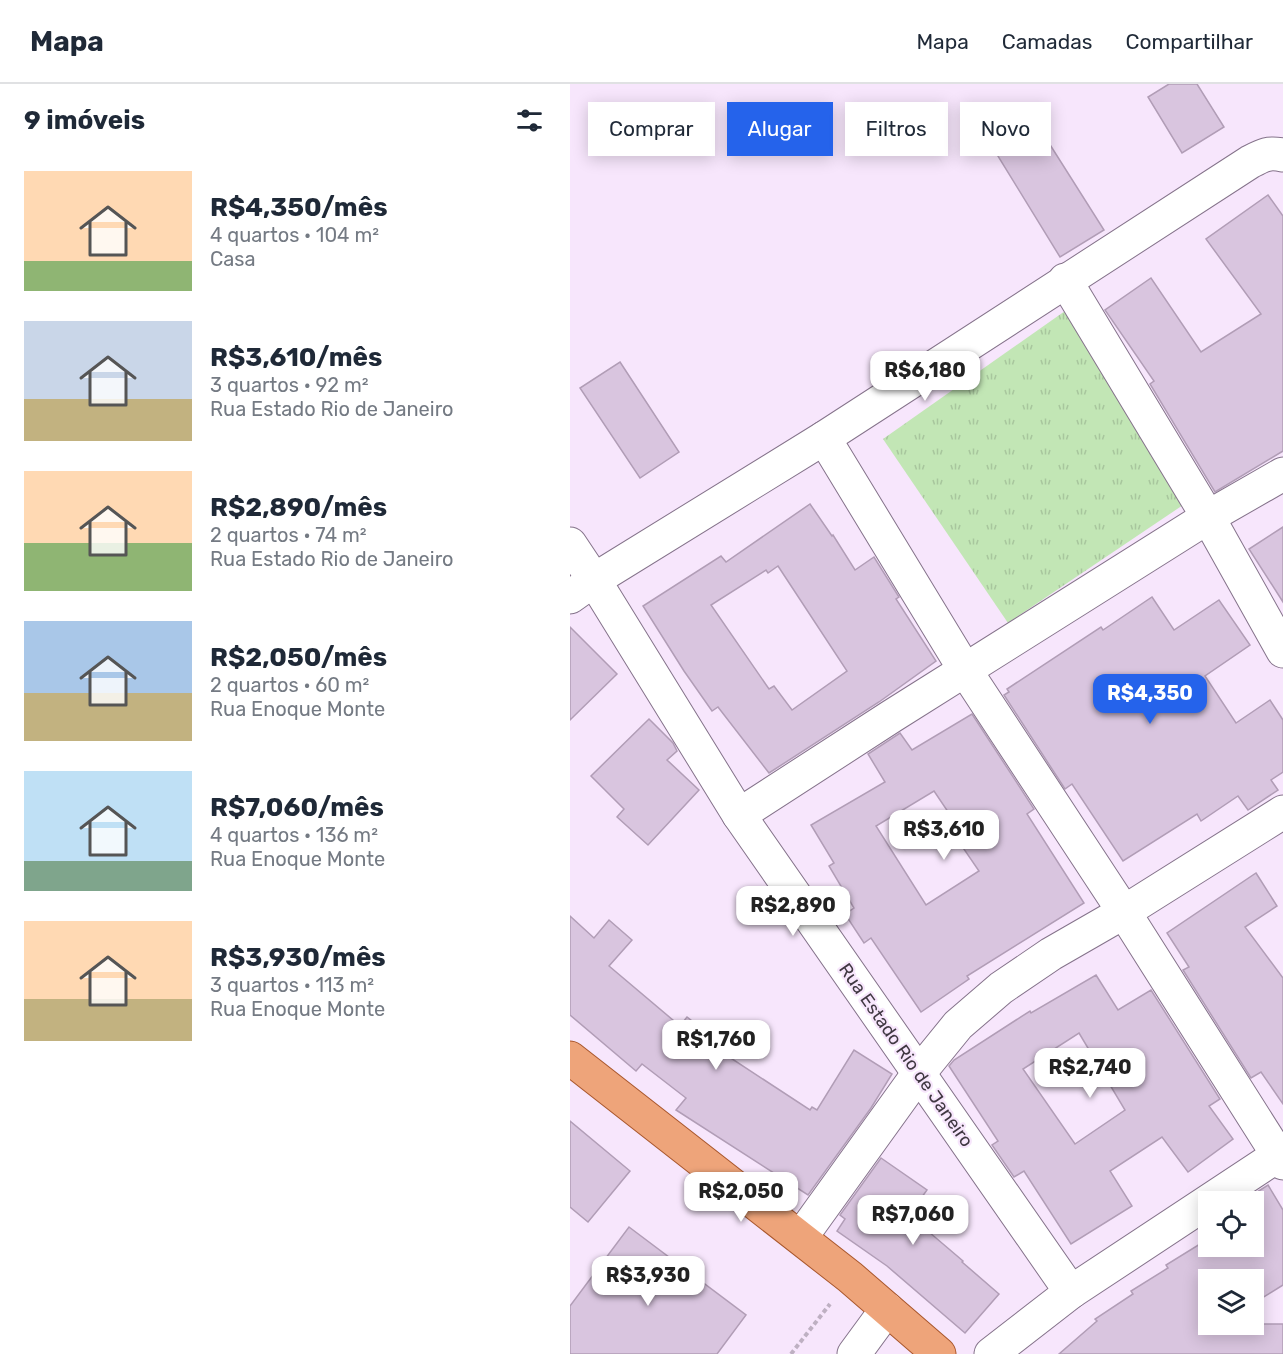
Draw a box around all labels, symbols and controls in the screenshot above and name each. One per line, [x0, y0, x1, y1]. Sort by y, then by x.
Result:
text: Mapa [30, 25, 104, 58]
text: Mapa [916, 29, 969, 54]
text: Camadas [1002, 29, 1092, 54]
text: Compartilhar [1125, 29, 1253, 54]
chip: Comprar [588, 102, 715, 156]
chip: Alugar [727, 102, 833, 156]
chip: Filtros [845, 102, 948, 156]
chip: Novo [960, 102, 1051, 156]
icon: filters [513, 104, 546, 137]
text: 9 imóveis [24, 105, 145, 136]
text: R$4,350/mês [210, 192, 388, 223]
icon: home [72, 195, 144, 267]
text: 4 quartos · 104 m² [210, 223, 379, 247]
text: Casa [210, 247, 256, 271]
text: R$3,610/mês [210, 342, 382, 373]
icon: home [72, 345, 144, 417]
pin: R$6,180 [870, 351, 980, 402]
text: R$6,180 [884, 358, 966, 382]
text: 3 quartos · 92 m² [210, 373, 369, 397]
text: Rua Estado Rio de Janeiro [210, 397, 454, 421]
text: R$2,890/mês [210, 492, 387, 523]
icon: home [72, 495, 144, 567]
text: 2 quartos · 74 m² [210, 523, 367, 547]
text: Rua Estado Rio de Janeiro [210, 547, 454, 571]
text: R$2,050/mês [210, 642, 387, 673]
icon: home [72, 645, 144, 717]
text: 2 quartos · 60 m² [210, 673, 369, 697]
pin: R$4,350 [1095, 674, 1205, 725]
text: R$4,350 [1107, 681, 1193, 705]
text: Rua Enoque Monte [210, 697, 385, 721]
text: R$7,060/mês [210, 792, 384, 823]
icon: home [72, 795, 144, 867]
pin: R$3,610 [889, 810, 999, 861]
text: R$3,610 [903, 817, 985, 841]
text: 4 quartos · 136 m² [210, 823, 378, 847]
text: Rua Enoque Monte [210, 847, 385, 871]
pin: R$2,890 [738, 886, 848, 937]
text: R$2,890 [750, 893, 836, 917]
text: R$3,930/mês [210, 942, 386, 973]
icon: home [72, 945, 144, 1017]
street label: Rua Estado Rio de Janeiro [834, 959, 978, 1151]
text: 3 quartos · 113 m² [210, 973, 374, 997]
text: Rua Enoque Monte [210, 997, 385, 1021]
pin: R$1,760 [661, 1020, 771, 1071]
text: R$1,760 [676, 1027, 756, 1051]
pin: R$2,740 [1035, 1048, 1145, 1099]
text: R$2,740 [1048, 1055, 1132, 1079]
pin: R$2,050 [686, 1172, 796, 1223]
text: R$2,050 [698, 1179, 784, 1203]
map controls [1198, 1191, 1264, 1335]
button: locate [1198, 1191, 1264, 1257]
pin: R$7,060 [858, 1195, 968, 1246]
text: R$7,060 [871, 1202, 955, 1226]
pin: R$3,930 [593, 1256, 703, 1307]
text: R$3,930 [606, 1263, 690, 1287]
button: layers [1198, 1269, 1264, 1335]

